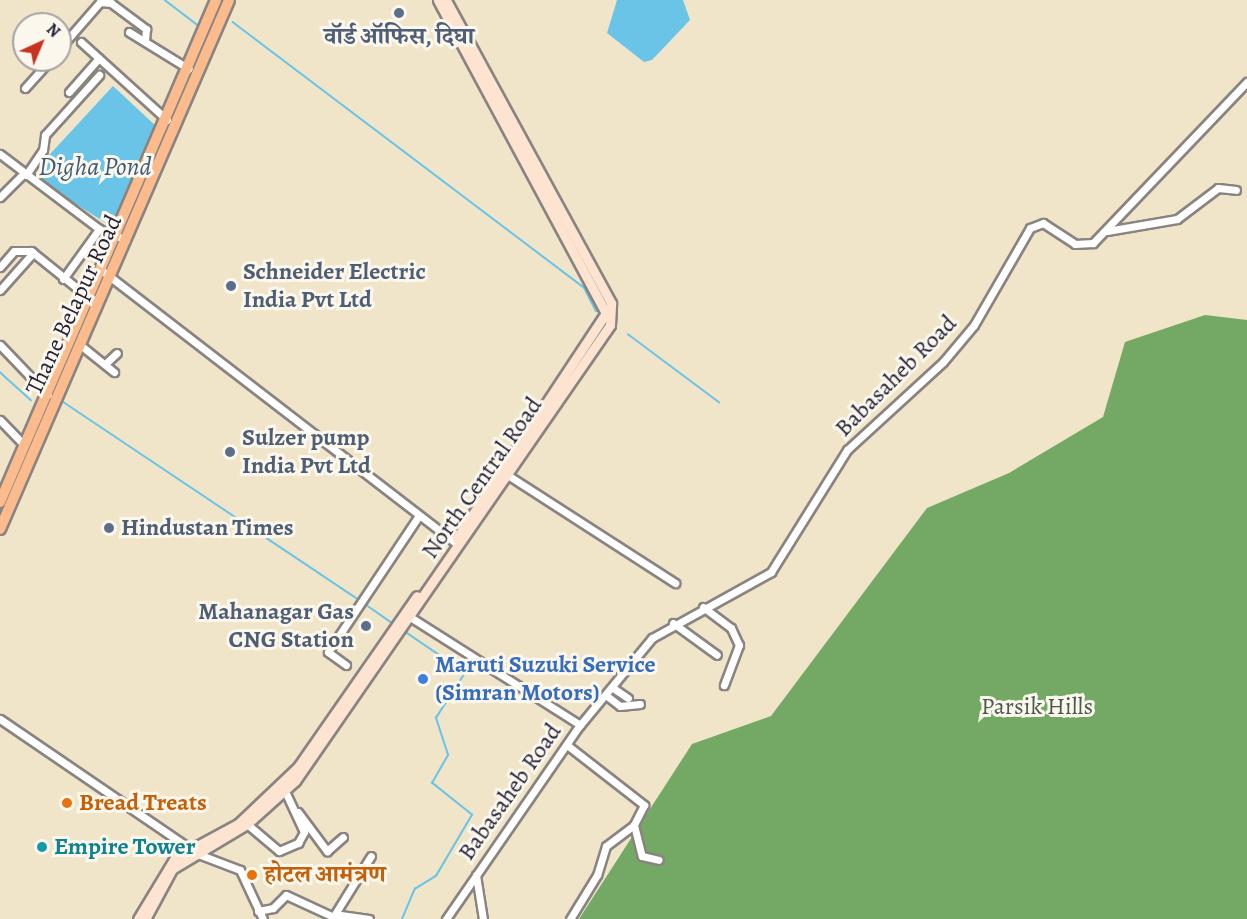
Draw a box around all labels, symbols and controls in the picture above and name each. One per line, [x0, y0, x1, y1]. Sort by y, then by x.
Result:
marker: वॉर्ड ऑफिस, दिघा [392, 6, 406, 20]
north arrow [12, 12, 72, 72]
text: N [41, 19, 65, 42]
place label: वॉर्ड ऑफिस, दिघा [324, 23, 474, 51]
water label: Digha Pond [38, 151, 152, 183]
street label: Thane Belapur Road [20, 211, 128, 399]
place label: Schneider Electric India Pvt Ltd [243, 258, 426, 314]
marker: Schneider Electric India Pvt Ltd [224, 279, 238, 293]
street label: Babasaheb Road [829, 309, 963, 443]
street label: North Central Road [416, 392, 548, 564]
place label: Sulzer pump India Pvt Ltd [242, 424, 371, 480]
marker: Sulzer pump India Pvt Ltd [223, 445, 237, 459]
place label: Hindustan Times [121, 514, 294, 542]
marker: Hindustan Times [102, 521, 116, 535]
place label: Mahanagar Gas CNG Station [198, 598, 354, 654]
marker: Mahanagar Gas CNG Station [359, 619, 373, 633]
place label: Maruti Suzuki Service (Simran Motors) [435, 651, 655, 707]
marker: Maruti Suzuki Service (Simran Motors) [416, 672, 430, 686]
park label: Parsik Hills [981, 693, 1093, 721]
street label: Babasaheb Road [452, 718, 568, 866]
place label: Bread Treats [79, 789, 207, 817]
marker: Bread Treats [60, 796, 74, 810]
place label: Empire Tower [54, 833, 196, 861]
marker: Empire Tower [35, 840, 49, 854]
place label: होटल आमंत्रण [264, 861, 386, 889]
marker: होटल आमंत्रण [245, 868, 259, 882]

